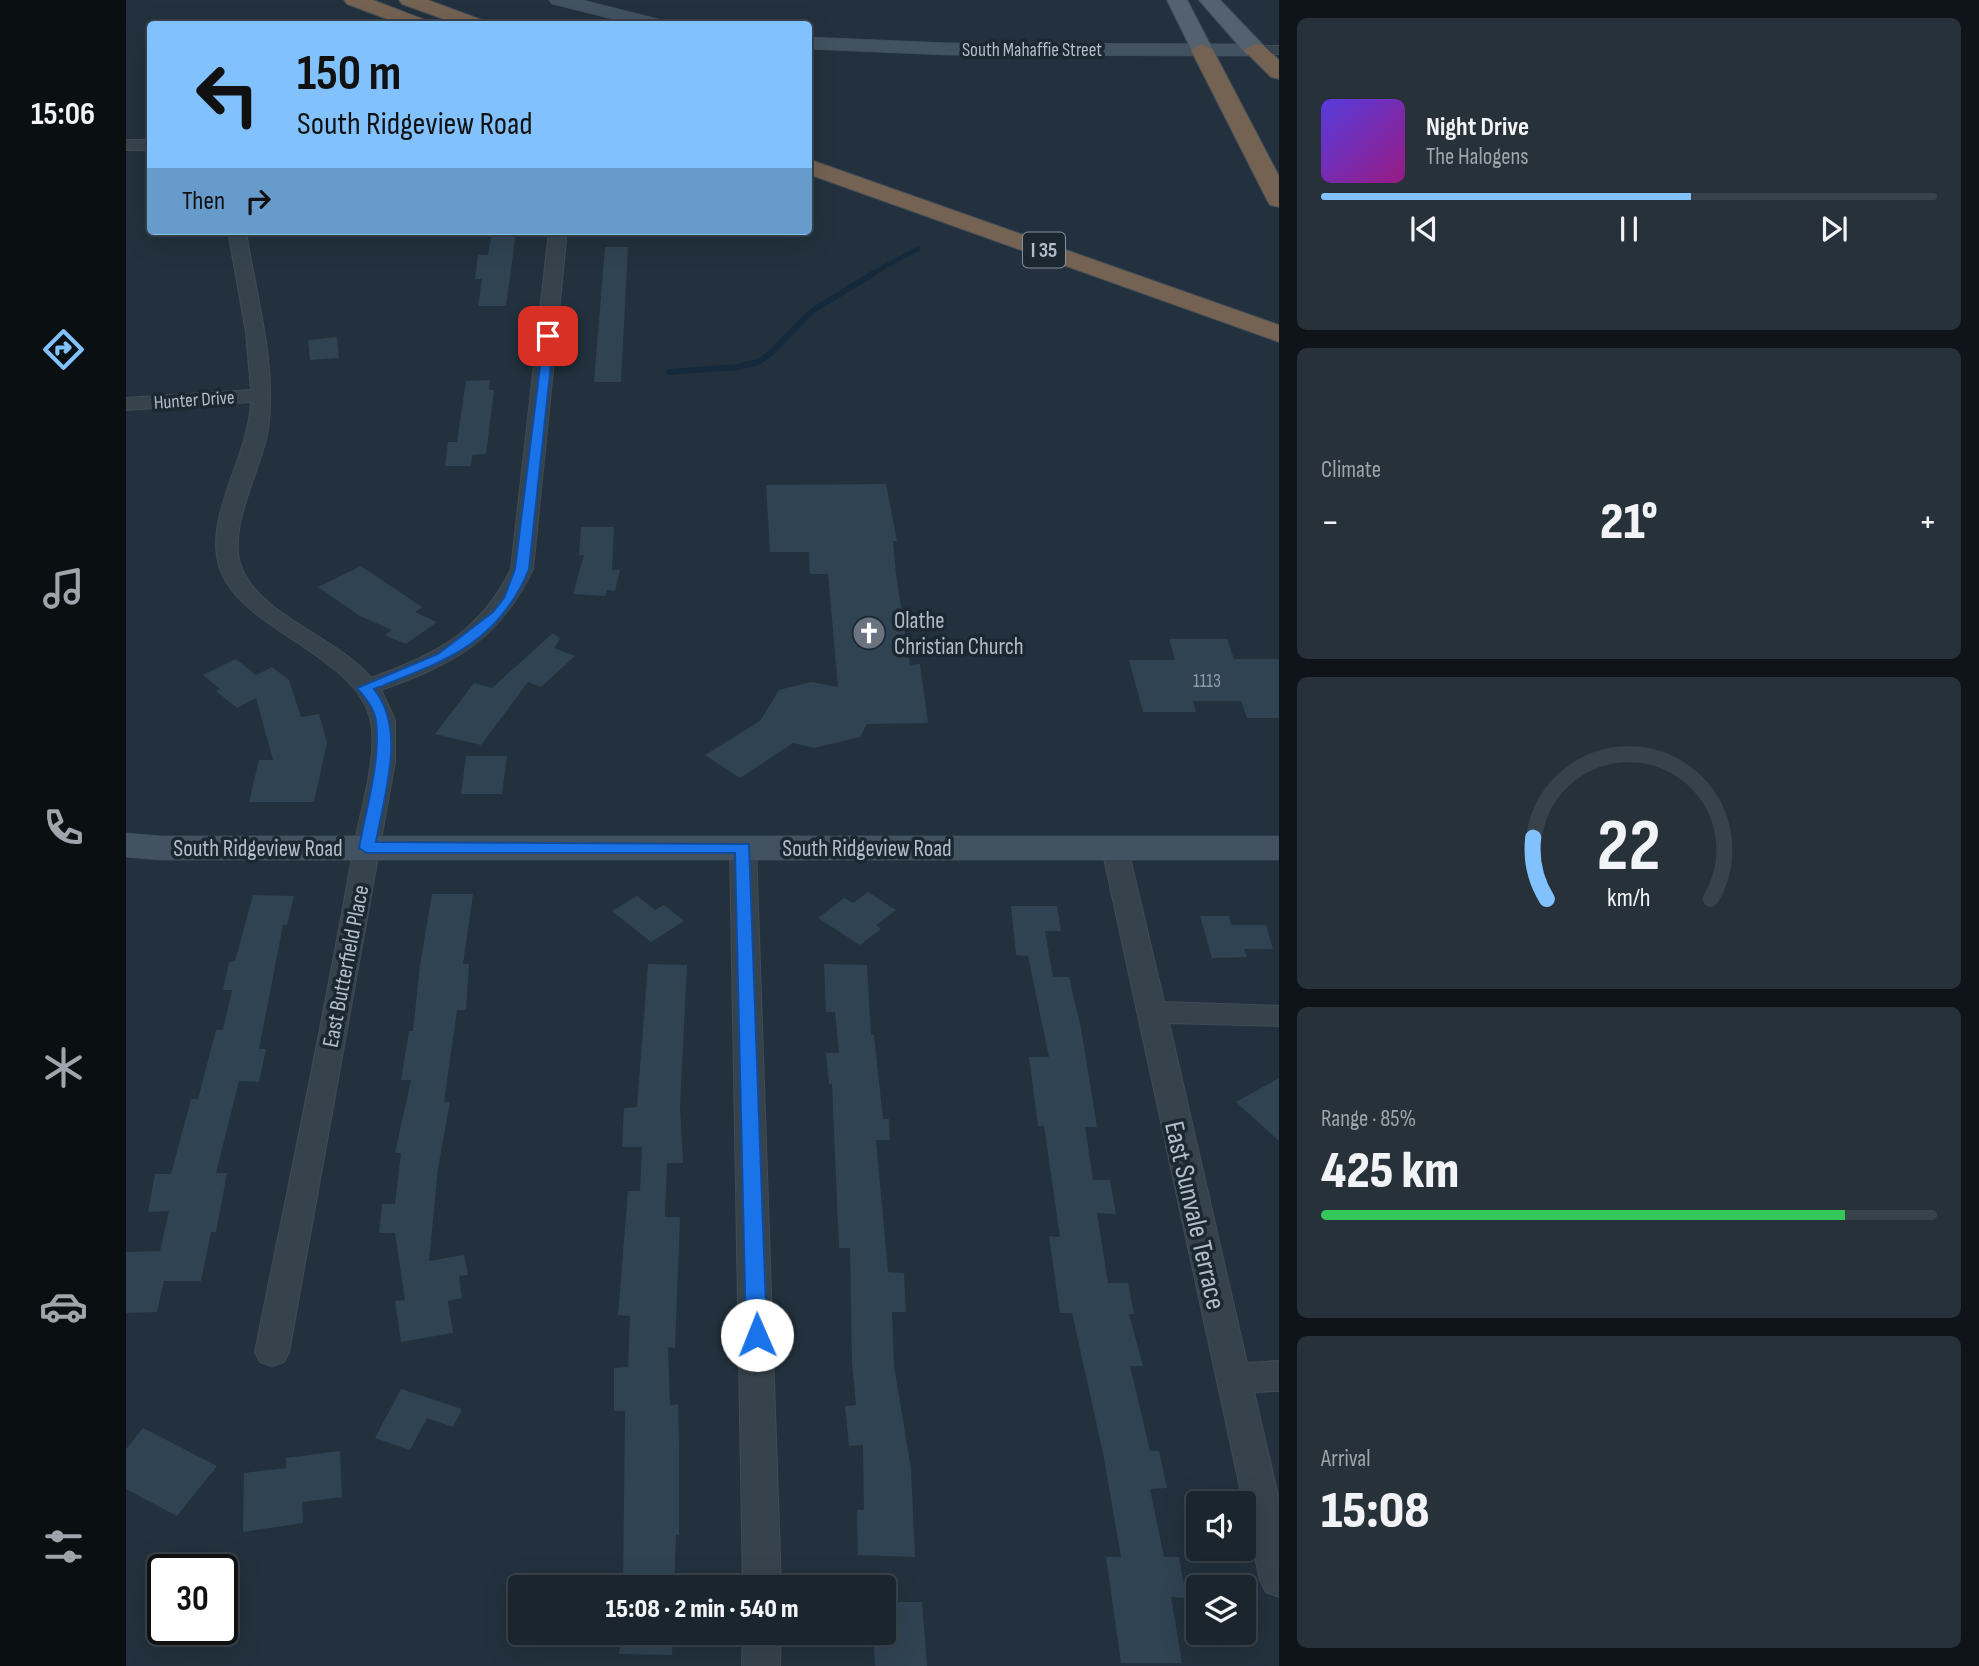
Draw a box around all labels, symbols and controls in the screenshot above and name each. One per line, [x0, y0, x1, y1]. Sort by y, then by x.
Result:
street label: South Mahaffie Street [962, 39, 1102, 62]
text: 150 m [297, 45, 401, 104]
icon: left [182, 49, 273, 140]
text: 15:06 [31, 95, 95, 134]
text: South Ridgeview Road [297, 105, 533, 144]
text: Night Drive [1426, 112, 1529, 143]
text: The Halogens [1426, 143, 1529, 171]
icon: right [239, 182, 277, 220]
text: Then [182, 186, 225, 217]
icon: previous [1405, 210, 1443, 248]
icon: pause [1610, 210, 1648, 248]
icon: next [1815, 210, 1853, 248]
road number: I 35 [1023, 232, 1065, 268]
pin [518, 306, 578, 366]
icon: arrive [529, 317, 567, 355]
icon: directions [39, 325, 88, 374]
street label: Hunter Drive [153, 386, 235, 415]
text: Climate [1321, 456, 1381, 484]
text: 21° [1600, 491, 1658, 554]
text: − [1321, 500, 1340, 545]
text: + [1918, 500, 1937, 545]
icon: music [39, 564, 88, 613]
place label: Olathe Christian Church [894, 607, 1024, 661]
church icon: Olathe Christian Church [850, 614, 888, 652]
house number: 1113 [1193, 670, 1221, 693]
icon: phone [39, 803, 88, 852]
text: 22 [1597, 803, 1661, 891]
street label: South Ridgeview Road [173, 835, 343, 863]
street label: South Ridgeview Road [782, 835, 952, 863]
street label: East Butterfield Place [317, 883, 375, 1050]
text: km/h [1607, 883, 1651, 914]
icon: climate [39, 1043, 88, 1092]
text: Range · 85% [1321, 1105, 1416, 1133]
street label: East Sunvale Terrace [1157, 1118, 1232, 1313]
text: 425 km [1321, 1140, 1459, 1203]
icon: car [39, 1282, 88, 1331]
position arrow [720, 1298, 794, 1372]
text: Arrival [1321, 1445, 1370, 1473]
text: 15:08 [1321, 1480, 1430, 1543]
map controls [1186, 1491, 1256, 1645]
button: sound [1186, 1491, 1256, 1561]
icon: filters [39, 1522, 88, 1571]
speed limit sign: 30 [147, 1554, 238, 1645]
button: layers [1186, 1575, 1256, 1645]
text: 15:08 · 2 min · 540 m [606, 1594, 798, 1625]

